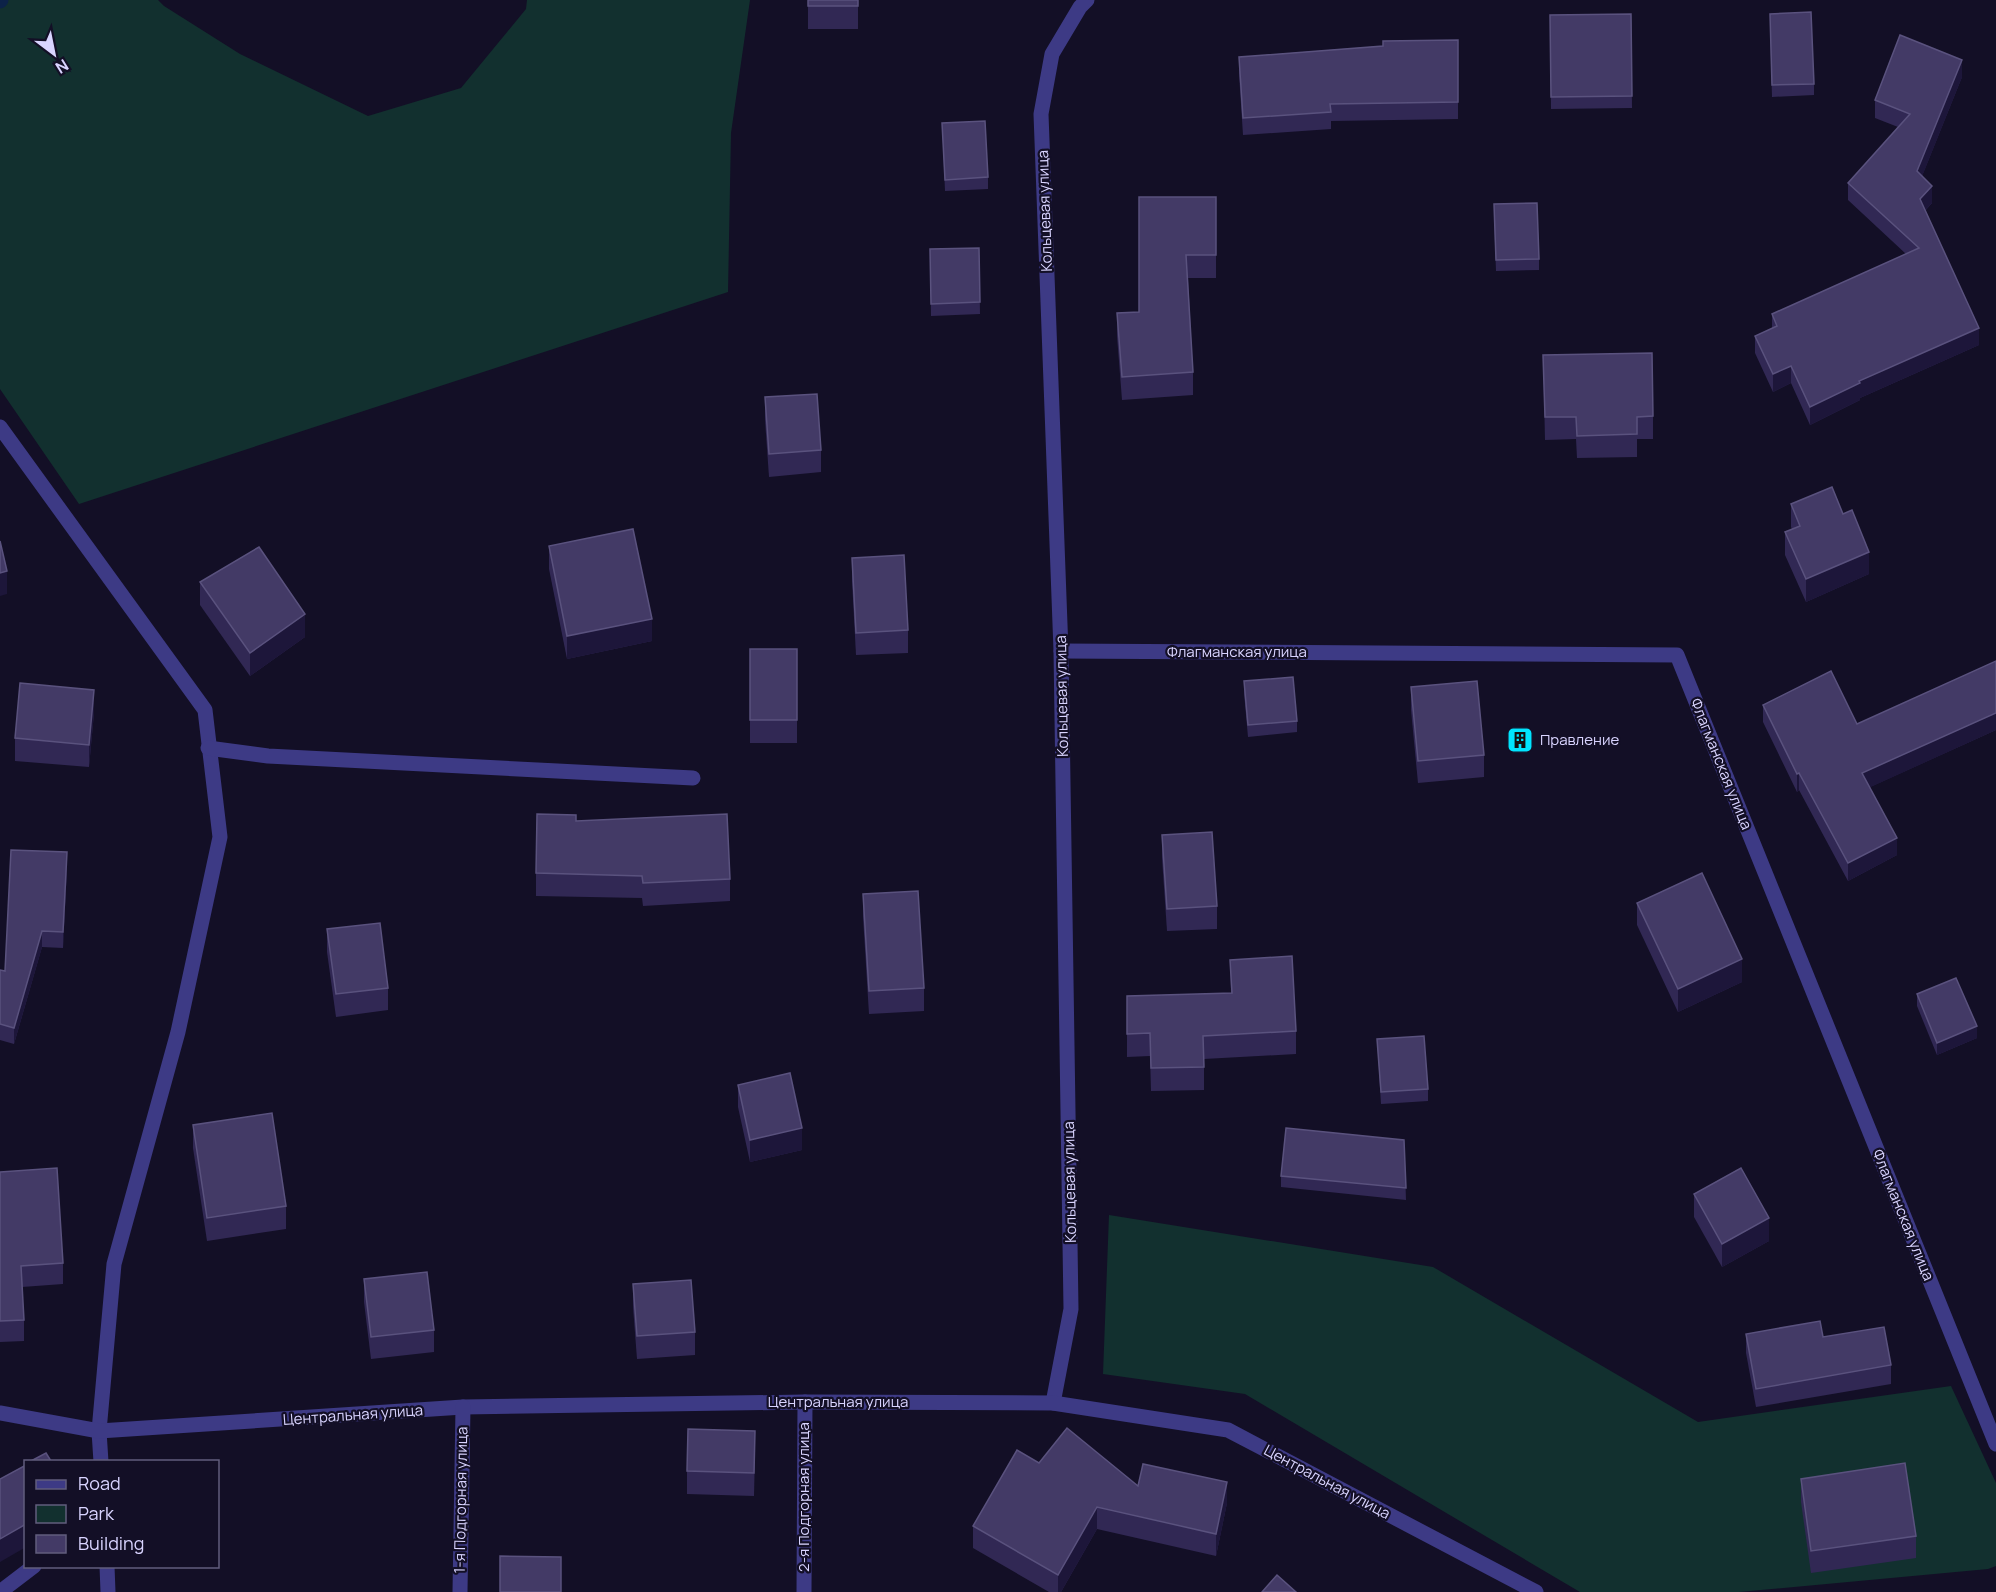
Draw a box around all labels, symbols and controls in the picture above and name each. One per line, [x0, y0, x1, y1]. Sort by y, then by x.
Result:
north arrow [24, 24, 84, 84]
text: N [51, 54, 73, 79]
street label: Кольцевая улица [1032, 150, 1057, 272]
street label: Кольцевая улица [1050, 635, 1073, 757]
street label: Флагманская улица [1167, 641, 1307, 662]
street label: Флагманская улица [1686, 695, 1757, 833]
building icon: Правление [1505, 725, 1535, 755]
place label: Правление [1540, 729, 1619, 750]
street label: Кольцевая улица [1058, 1121, 1081, 1243]
street label: Флагманская улица [1868, 1146, 1939, 1284]
street label: Центральная улица [768, 1391, 908, 1412]
street label: Центральная улица [282, 1399, 424, 1430]
street label: 2-я Подгорная улица [793, 1422, 814, 1572]
street label: 1-я Подгорная улица [449, 1426, 472, 1574]
street label: Центральная улица [1260, 1439, 1394, 1524]
legend [24, 1460, 219, 1568]
text: Road [78, 1471, 121, 1495]
text: Park [78, 1501, 115, 1525]
text: Building [78, 1531, 144, 1555]

